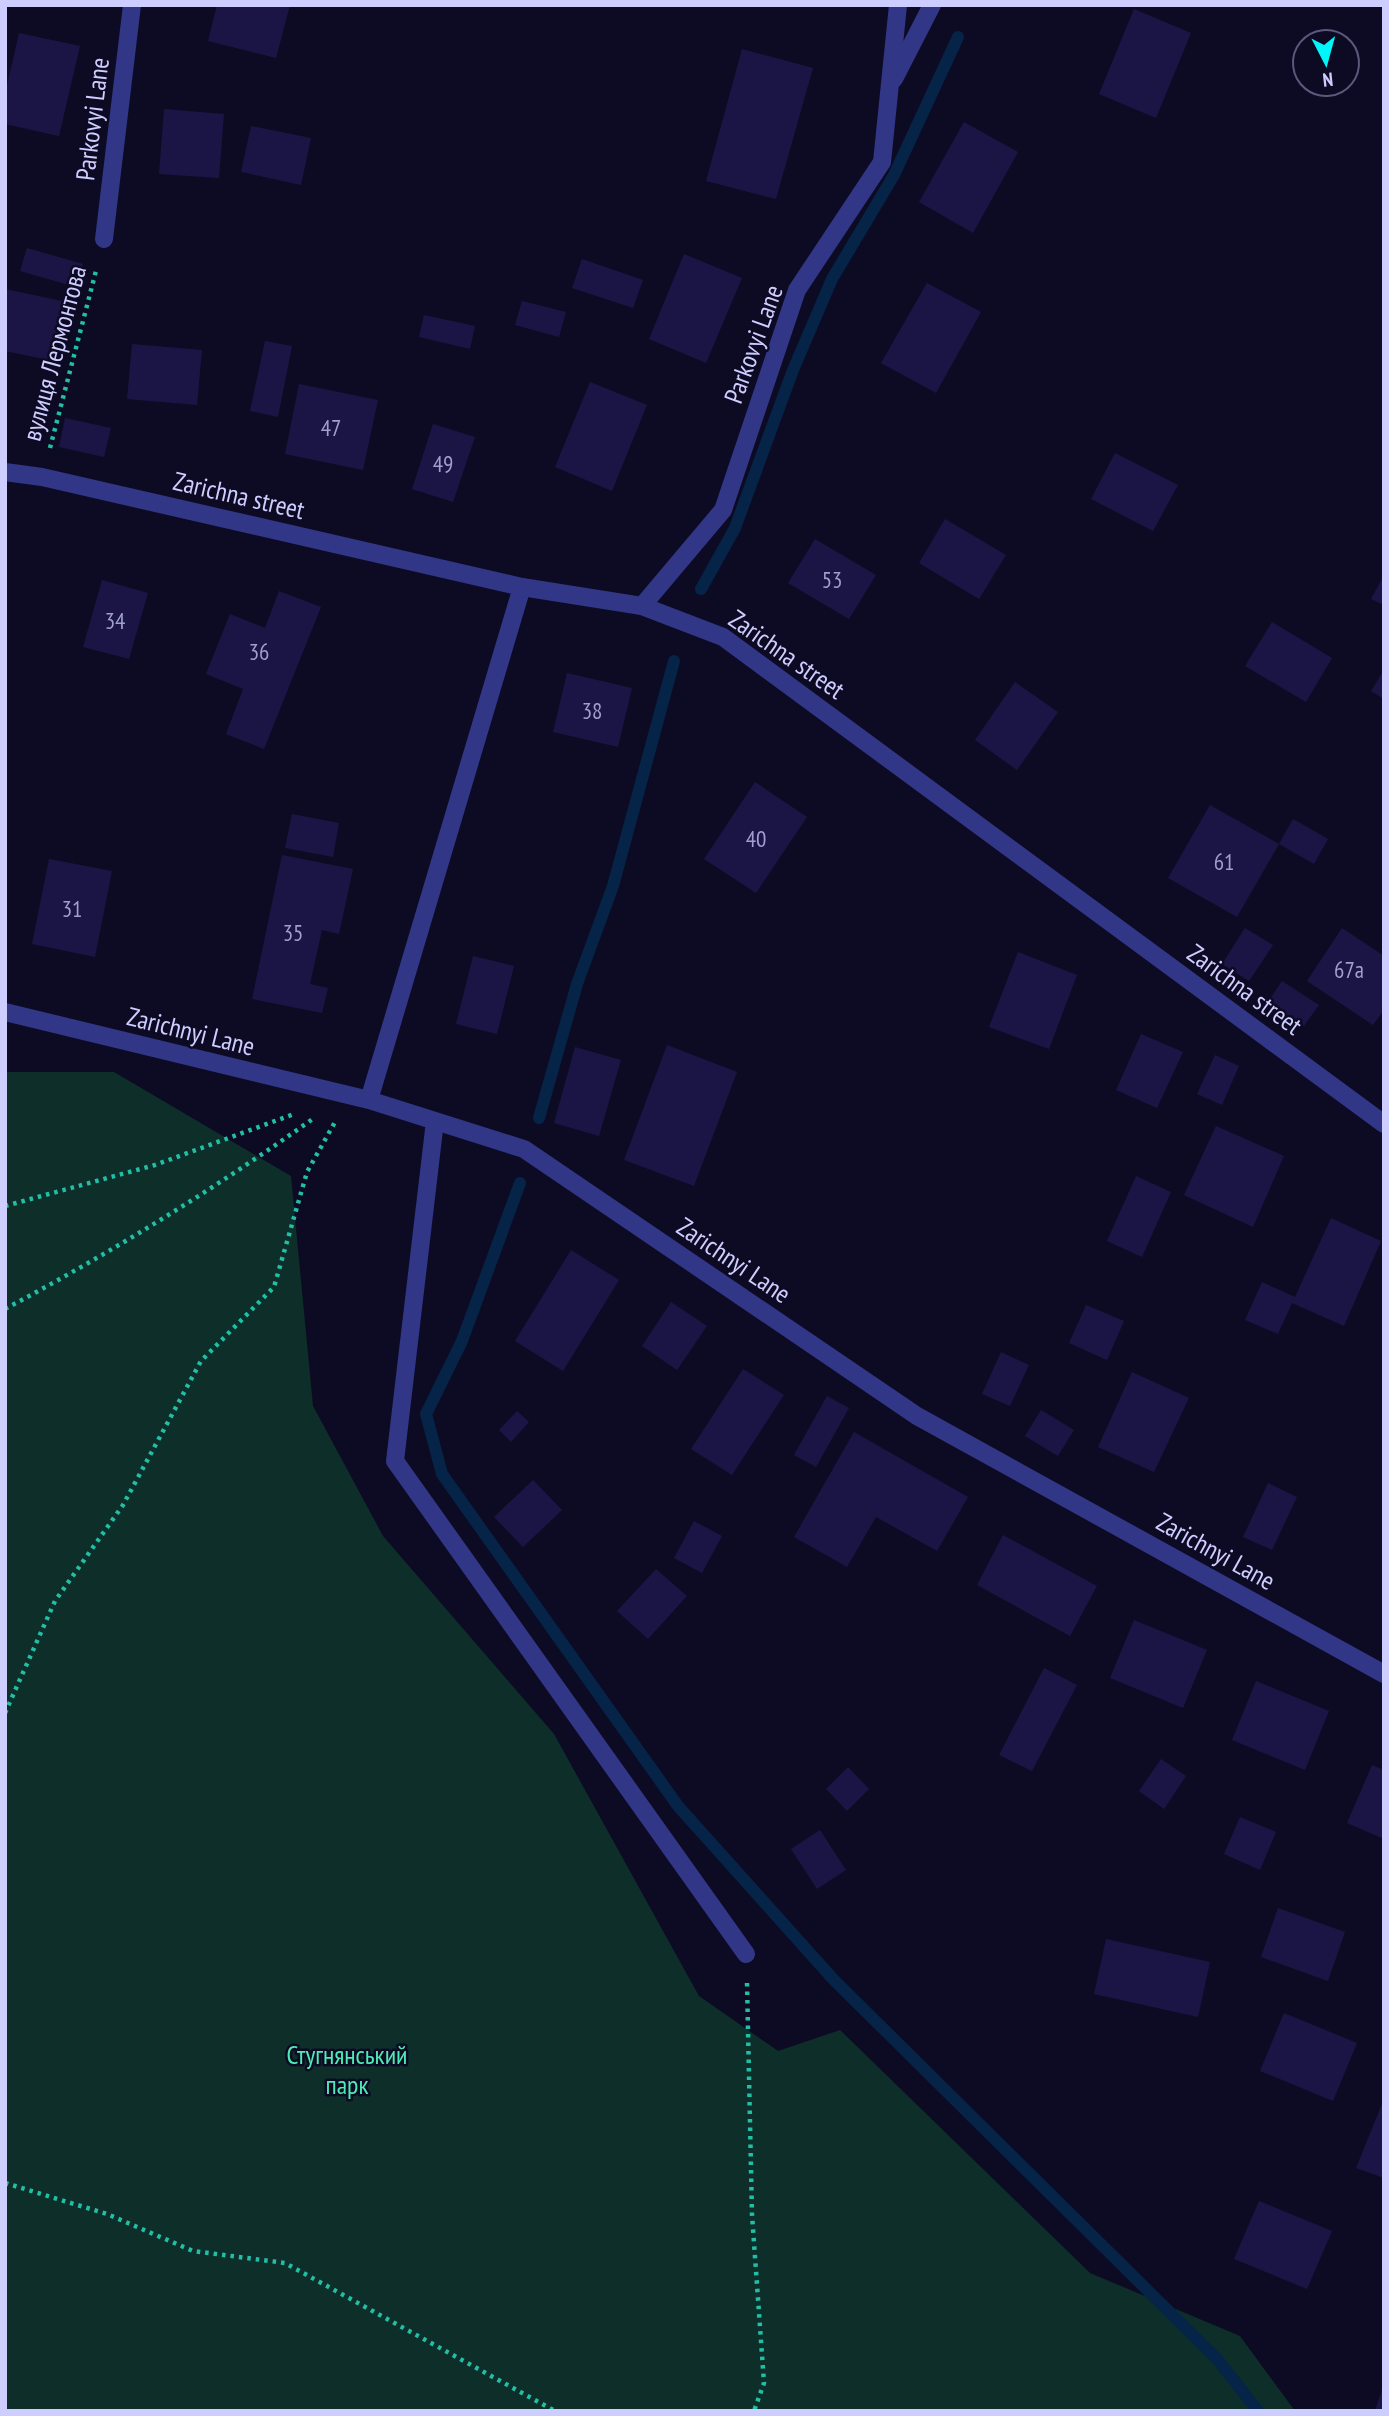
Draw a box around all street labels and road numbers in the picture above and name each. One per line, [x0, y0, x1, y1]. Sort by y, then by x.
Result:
street label: Parkovyi Lane [68, 56, 116, 182]
street label: вулиця Лермонтова [15, 262, 93, 444]
street label: Parkovyi Lane [716, 280, 790, 408]
street label: Zarichna street [170, 464, 308, 526]
street label: Zarichna street [723, 602, 851, 706]
street label: Zarichna street [1181, 936, 1309, 1042]
street label: Zarichnyi Lane [124, 999, 258, 1063]
street label: Zarichnyi Lane [671, 1210, 797, 1310]
street label: Zarichnyi Lane [1151, 1505, 1281, 1597]

